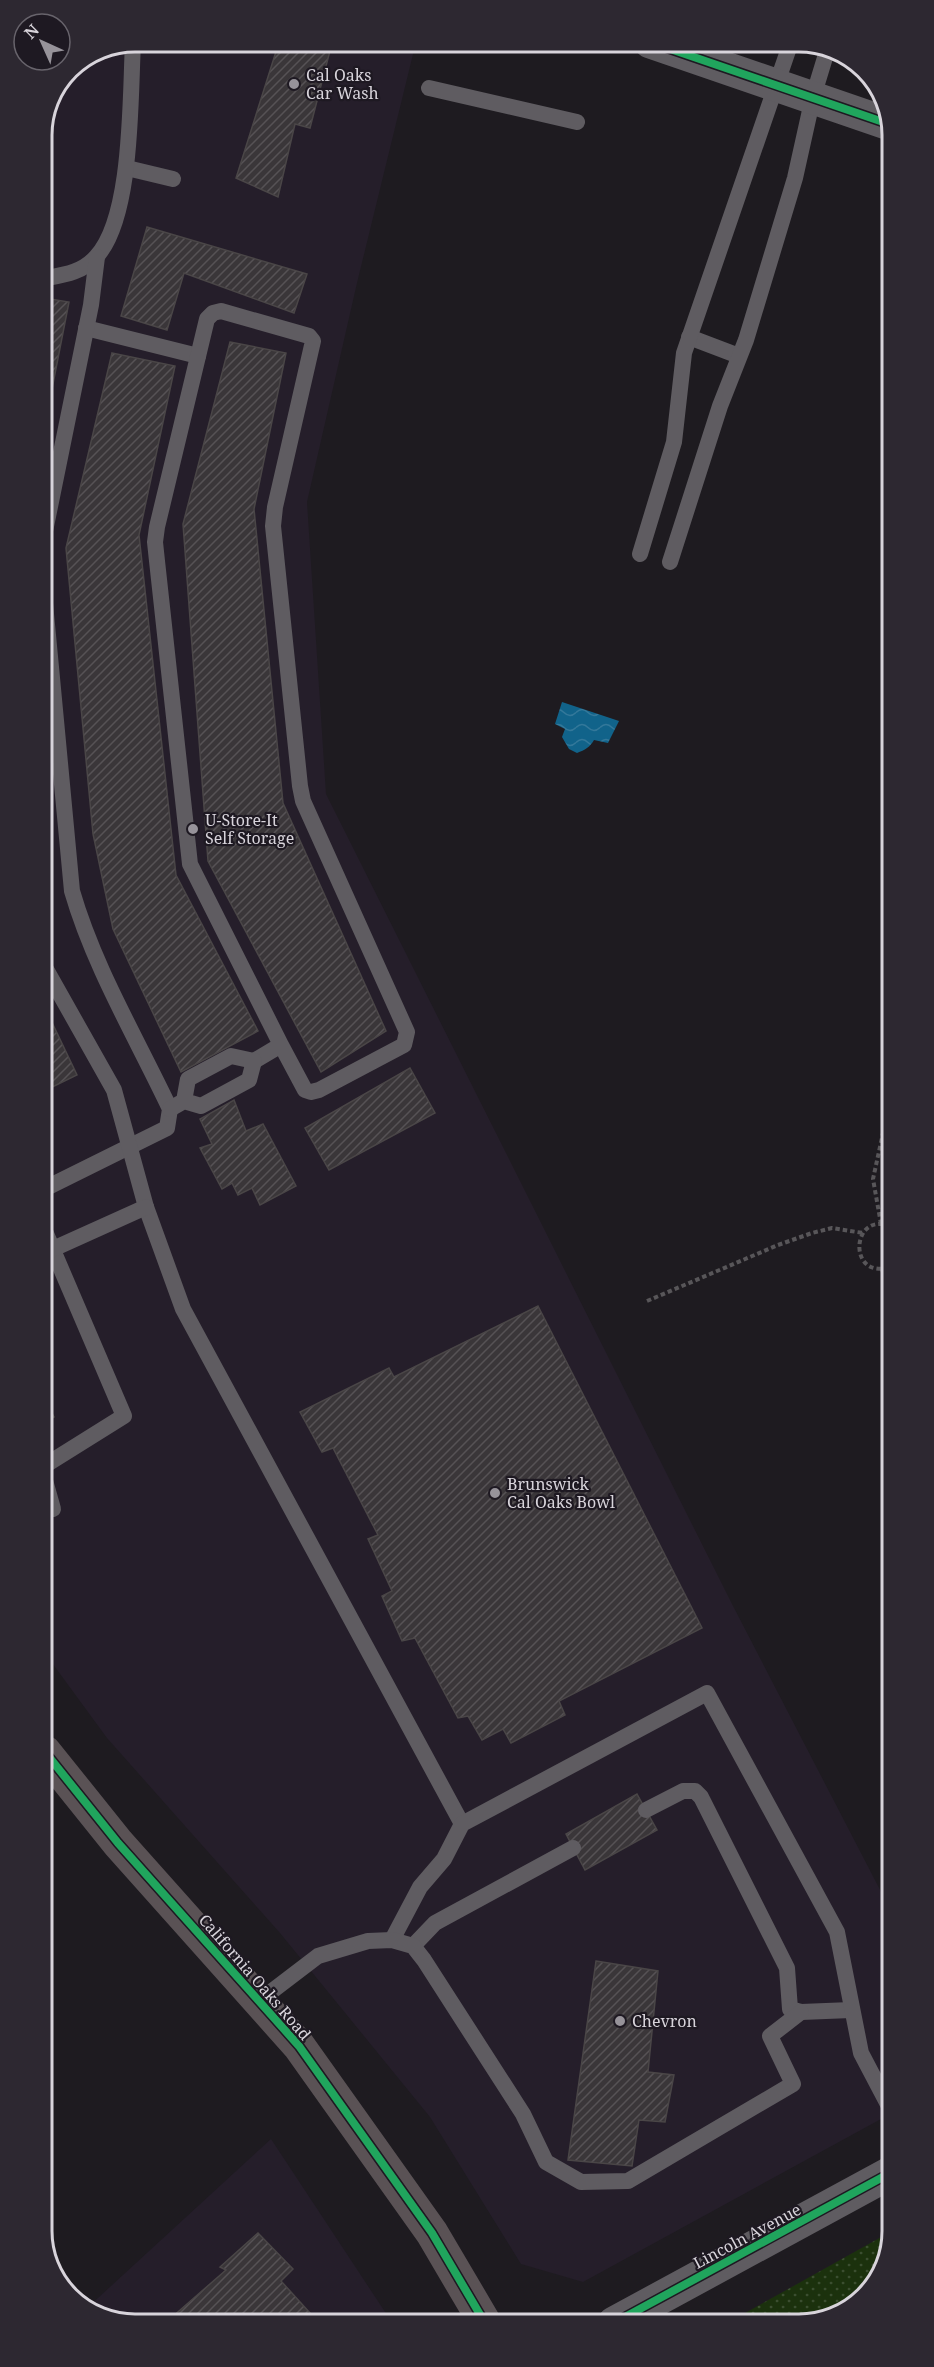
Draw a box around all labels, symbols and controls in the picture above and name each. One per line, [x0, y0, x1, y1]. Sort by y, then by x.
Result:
north arrow [12, 12, 72, 72]
text: N [19, 19, 44, 44]
place label: Cal Oaks Car Wash [306, 64, 379, 104]
marker: Cal Oaks Car Wash [287, 77, 301, 91]
place label: U-Store-It Self Storage [205, 809, 294, 849]
marker: U-Store-It Self Storage [186, 822, 200, 836]
place label: Brunswick Cal Oaks Bowl [507, 1473, 615, 1513]
marker: Brunswick Cal Oaks Bowl [488, 1486, 502, 1500]
street label: California Oaks Road [194, 1909, 316, 2045]
place label: Chevron [632, 2010, 697, 2032]
marker: Chevron [613, 2014, 627, 2028]
street label: Lincoln Avenue [689, 2198, 805, 2274]

